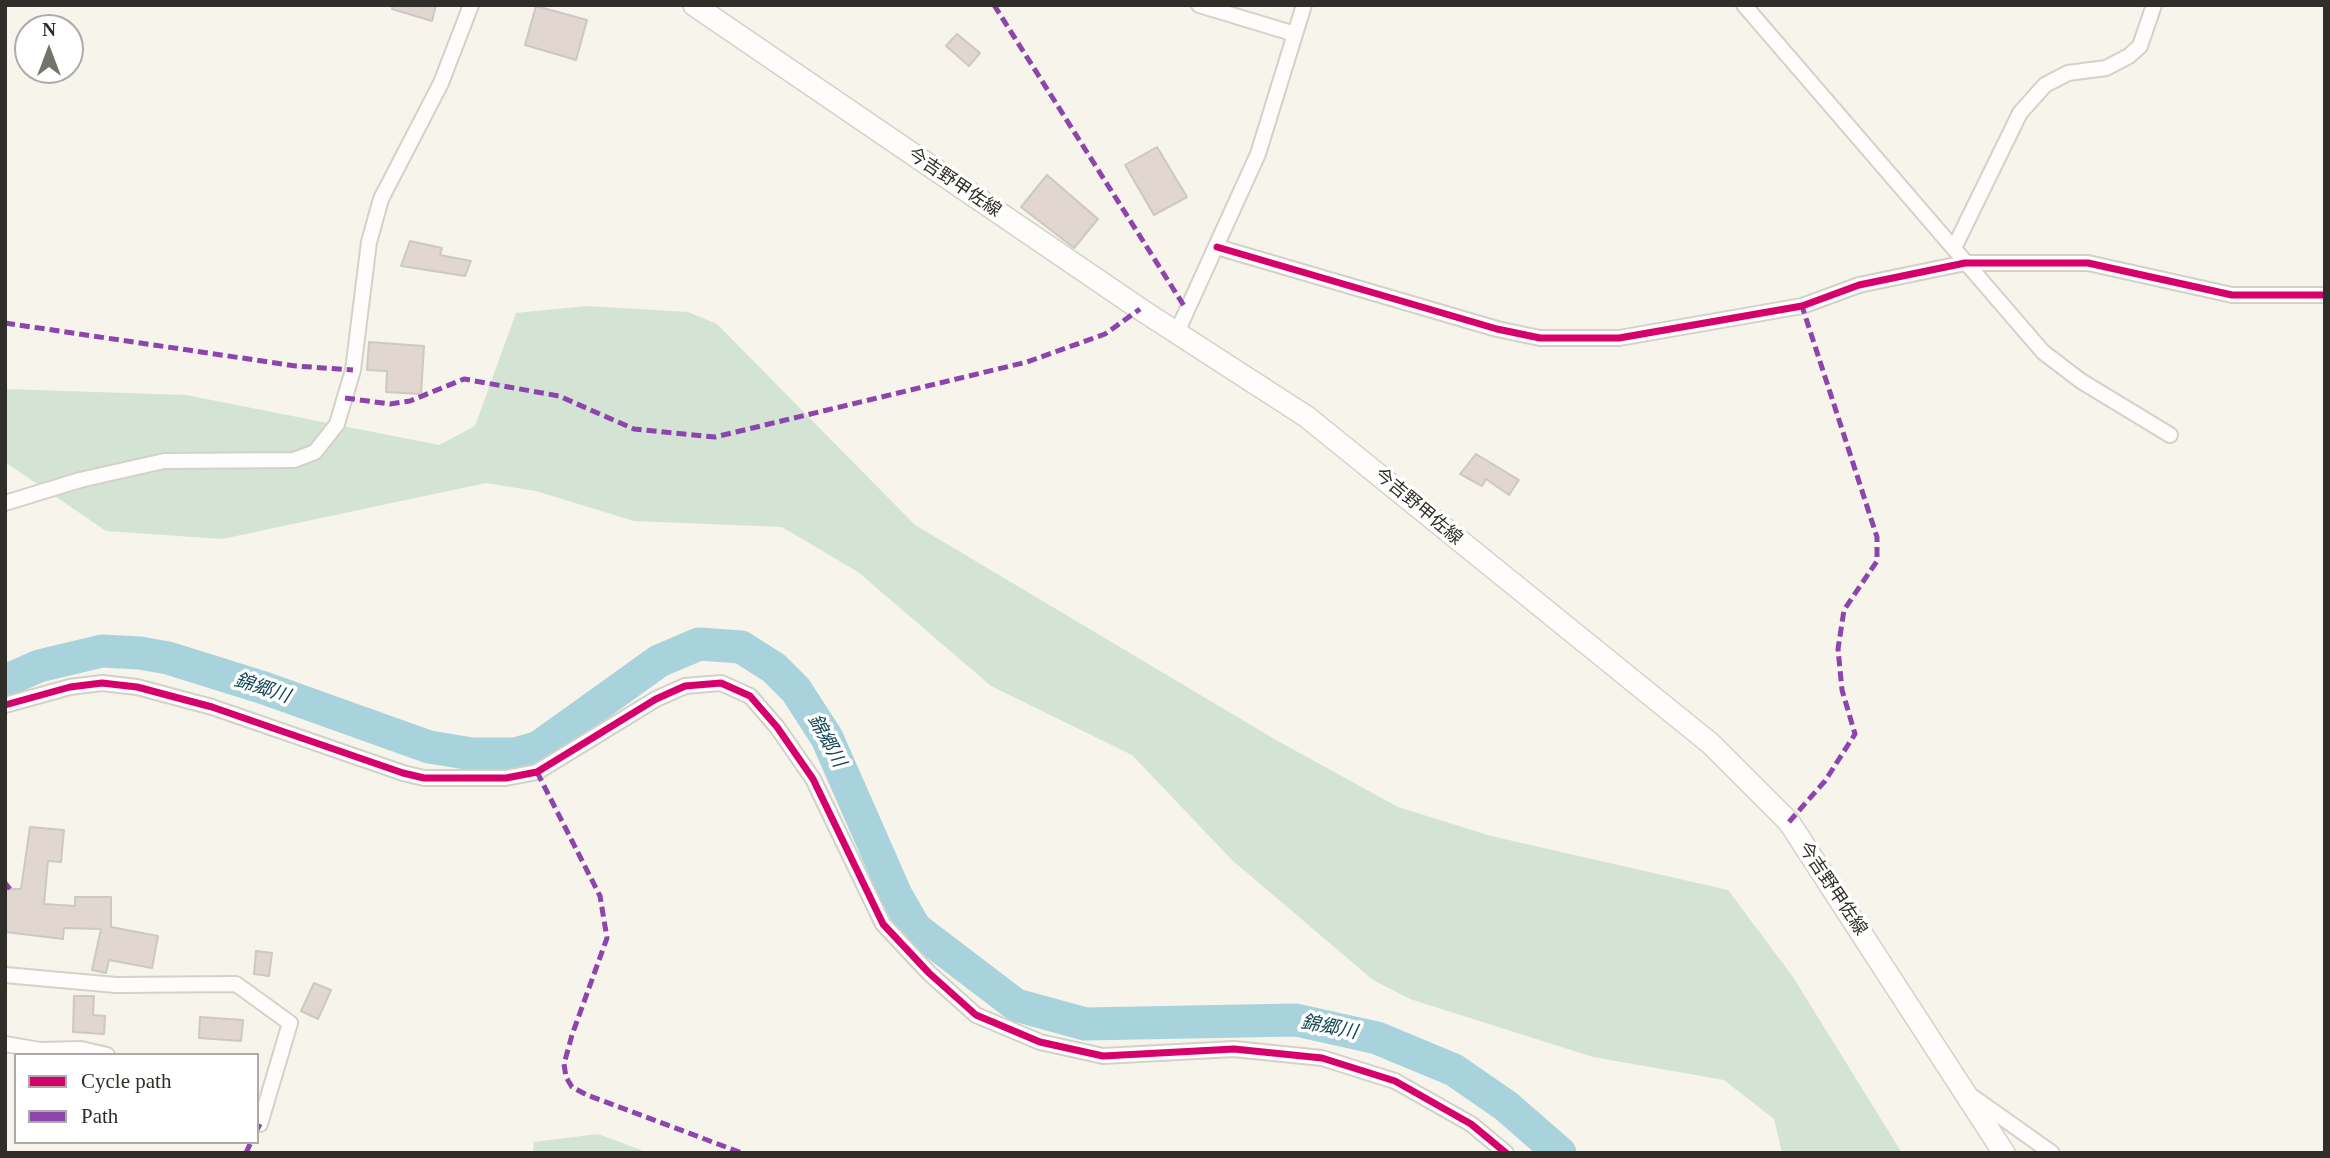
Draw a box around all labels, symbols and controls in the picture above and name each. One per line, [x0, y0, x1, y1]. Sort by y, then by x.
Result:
north arrow [14, 14, 84, 84]
text: N [42, 19, 56, 40]
street label: 今吉野甲佐線 [903, 144, 1005, 222]
street label: 今吉野甲佐線 [1370, 464, 1466, 550]
water label: 錦郷川 [231, 669, 293, 709]
water label: 錦郷川 [802, 711, 850, 771]
street label: 今吉野甲佐線 [1793, 838, 1871, 940]
water label: 錦郷川 [1299, 1011, 1359, 1045]
legend [14, 1053, 259, 1144]
text: Cycle path [81, 1069, 171, 1093]
text: Path [81, 1104, 118, 1128]

